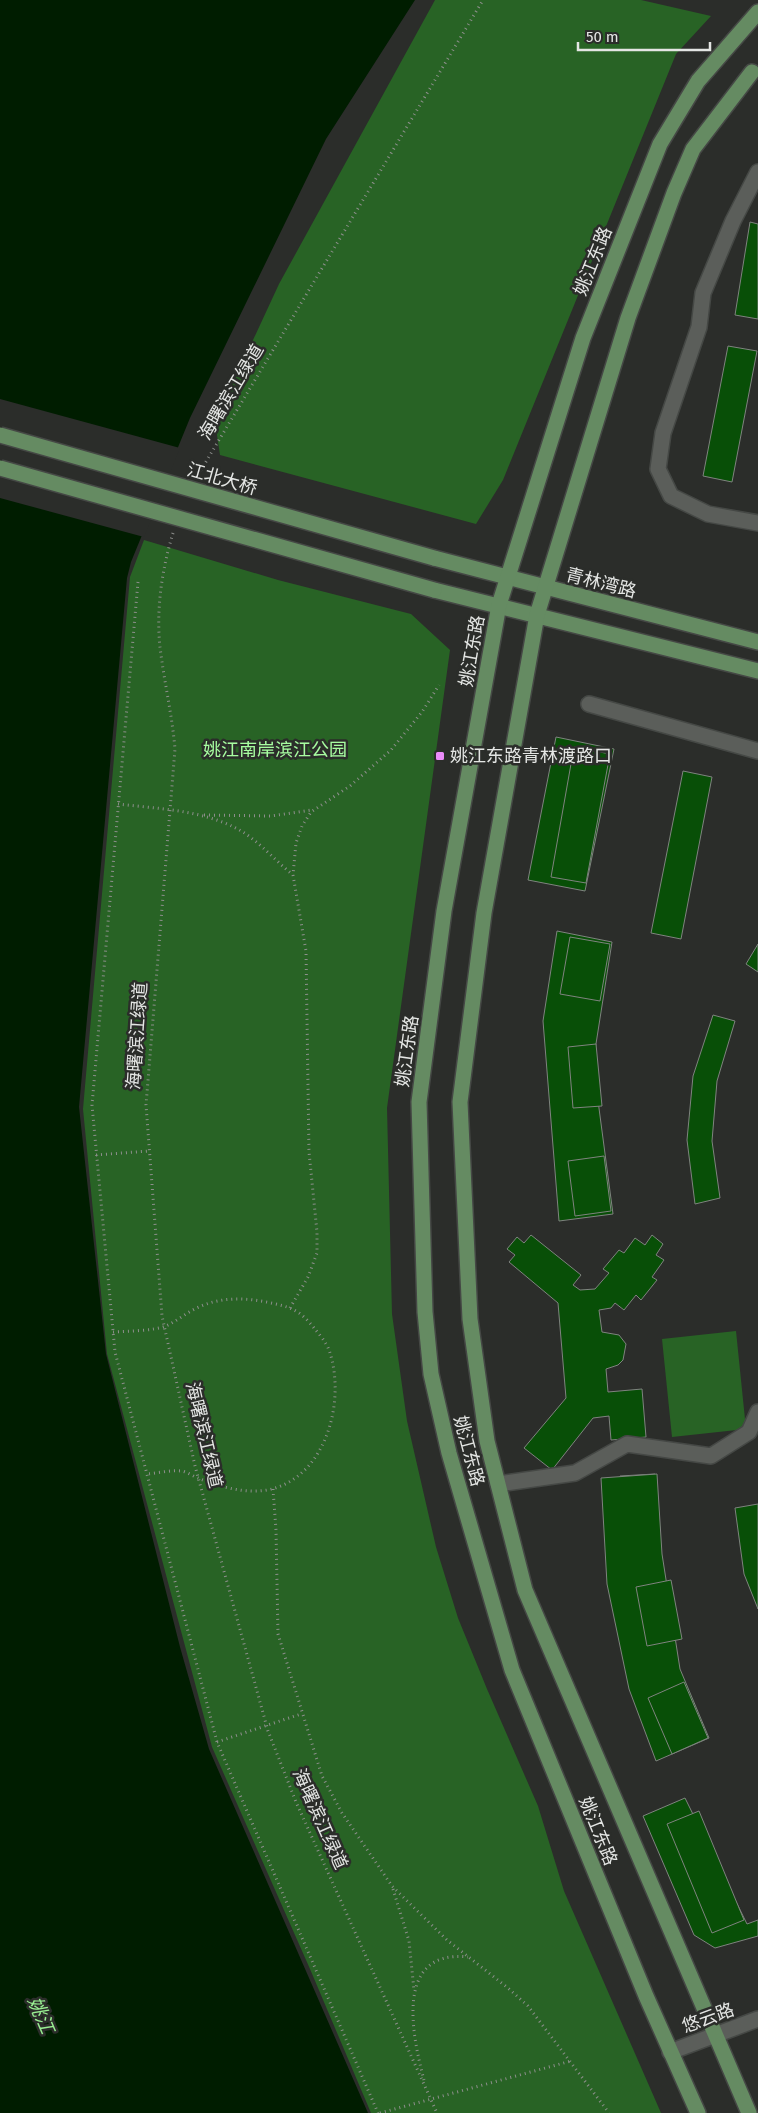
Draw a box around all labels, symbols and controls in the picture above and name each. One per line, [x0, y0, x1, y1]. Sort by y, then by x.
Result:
scale bar [578, 20, 710, 52]
text: 50 m [586, 28, 619, 46]
street label: 姚江东路 [569, 224, 617, 298]
street label: 海曙滨江绿道 [194, 340, 268, 444]
street label: 江北大桥 [184, 459, 260, 499]
street label: 青林湾路 [563, 564, 639, 602]
street label: 姚江东路 [455, 614, 489, 688]
park label: 姚江南岸滨江公园 [203, 739, 347, 761]
place label: 姚江东路青林渡路口 [450, 745, 612, 767]
marker: 姚江东路青林渡路口 [434, 750, 446, 762]
street label: 海曙滨江绿道 [122, 981, 152, 1091]
street label: 姚江东路 [391, 1014, 423, 1088]
street label: 海曙滨江绿道 [181, 1380, 227, 1490]
street label: 姚江东路 [449, 1413, 489, 1489]
street label: 海曙滨江绿道 [288, 1765, 352, 1873]
street label: 姚江东路 [574, 1794, 622, 1868]
water label: 姚江 [23, 1993, 60, 2039]
street label: 悠云路 [679, 1998, 737, 2038]

